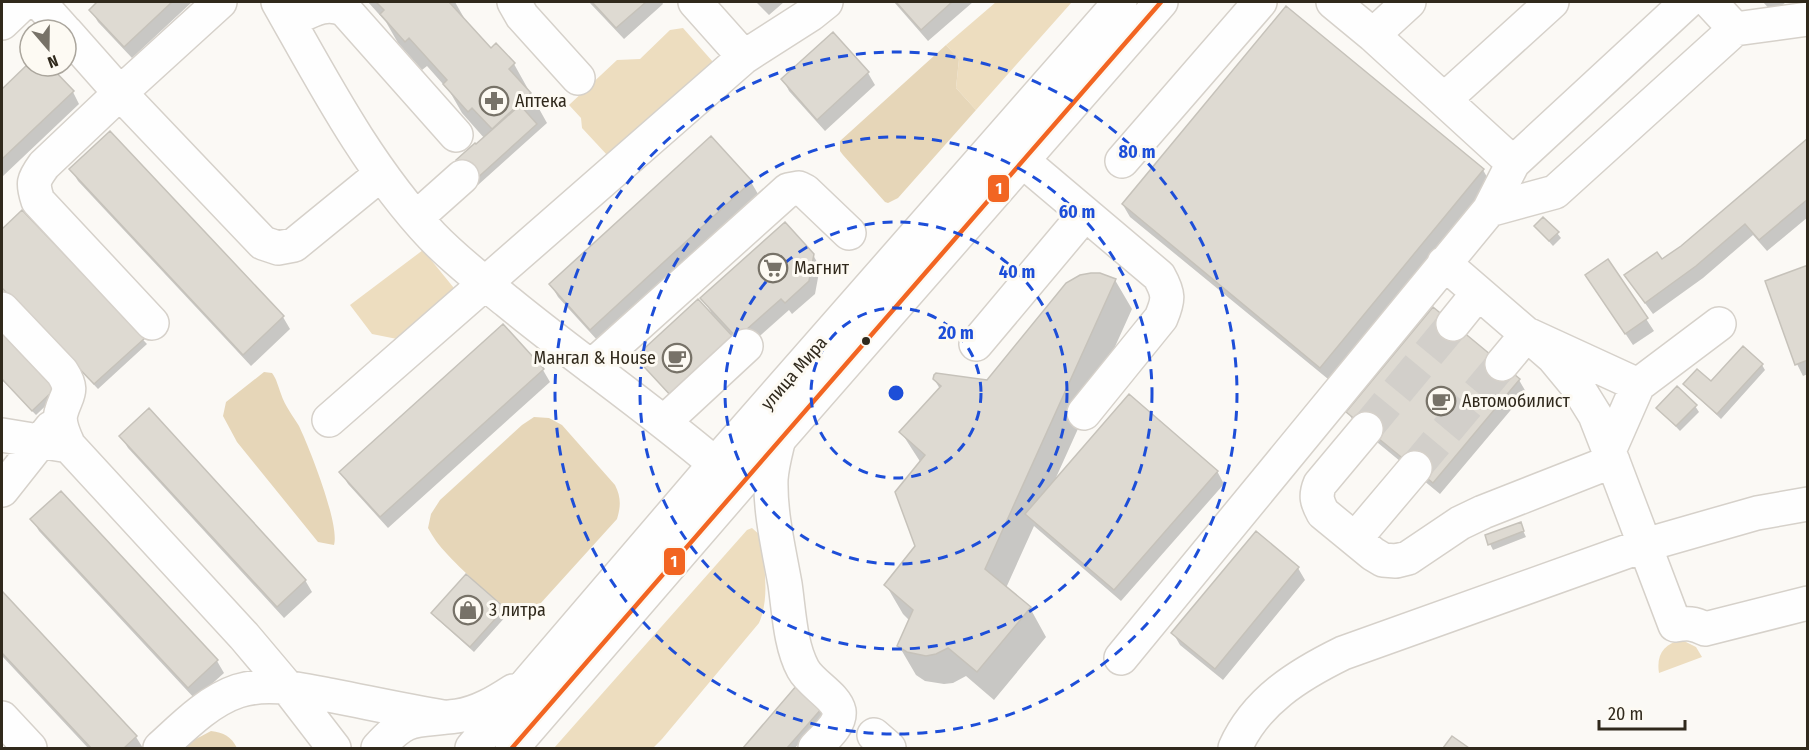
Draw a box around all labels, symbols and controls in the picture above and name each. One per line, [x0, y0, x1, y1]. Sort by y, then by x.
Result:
north arrow [18, 18, 78, 78]
text: N [45, 51, 61, 72]
pharmacy icon: Аптека [478, 85, 510, 117]
place label: Аптека [515, 90, 567, 112]
text: 80 m [1119, 141, 1155, 163]
line badge: 1 [987, 174, 1010, 203]
text: 1 [996, 179, 1002, 198]
text: 60 m [1059, 201, 1095, 223]
supermarket icon: Магнит [757, 252, 789, 284]
place label: Магнит [794, 257, 850, 279]
text: 40 m [999, 261, 1035, 283]
text: 20 m [937, 322, 974, 344]
street label: улица Мира [756, 332, 832, 414]
unlabelled marker [860, 335, 872, 347]
cafe icon: Мангал & House [661, 342, 693, 374]
place label: Мангал & House [534, 347, 656, 369]
centre of rings [886, 383, 906, 403]
cafe icon: Автомобилист [1425, 385, 1457, 417]
place label: Автомобилист [1462, 390, 1571, 412]
line badge: 1 [663, 547, 686, 576]
text: 1 [671, 552, 677, 571]
shop icon: 3 литра [452, 594, 484, 626]
place label: 3 литра [489, 599, 546, 621]
scale bar [1599, 693, 1684, 731]
text: 20 m [1608, 703, 1643, 725]

